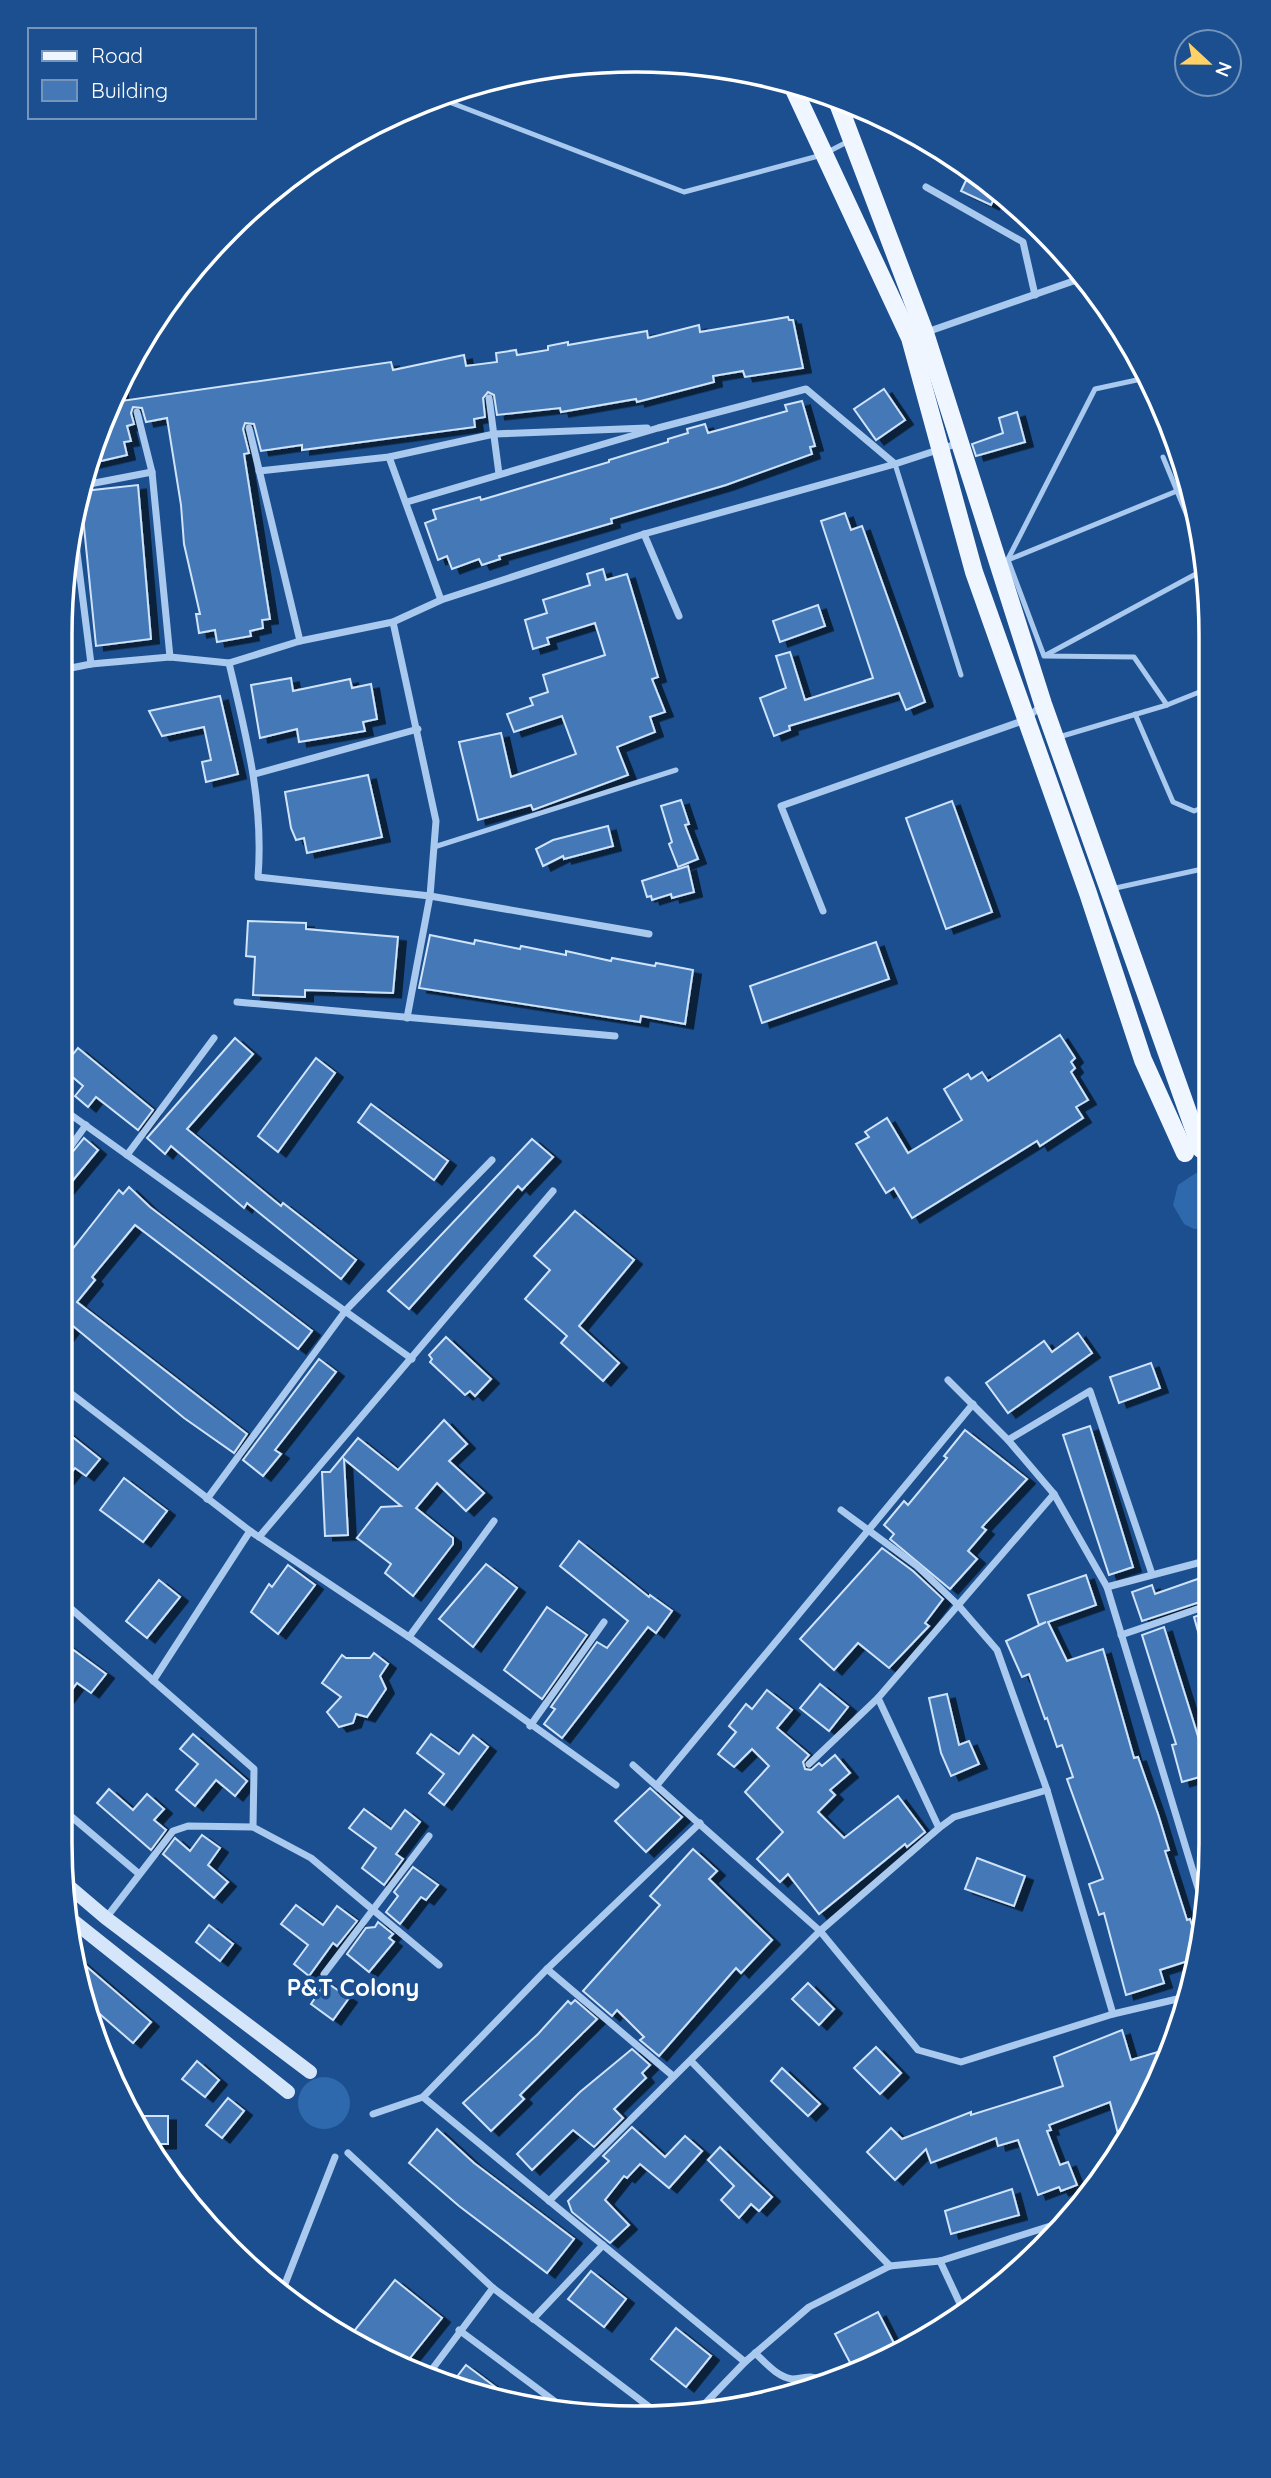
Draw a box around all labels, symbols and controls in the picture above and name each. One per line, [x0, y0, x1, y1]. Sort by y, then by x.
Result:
legend [28, 28, 256, 119]
north arrow [1173, 28, 1243, 98]
text: Road [91, 42, 143, 68]
text: N [1210, 58, 1238, 80]
text: Building [91, 77, 168, 103]
district label: P&T Colony [287, 1972, 419, 2002]

